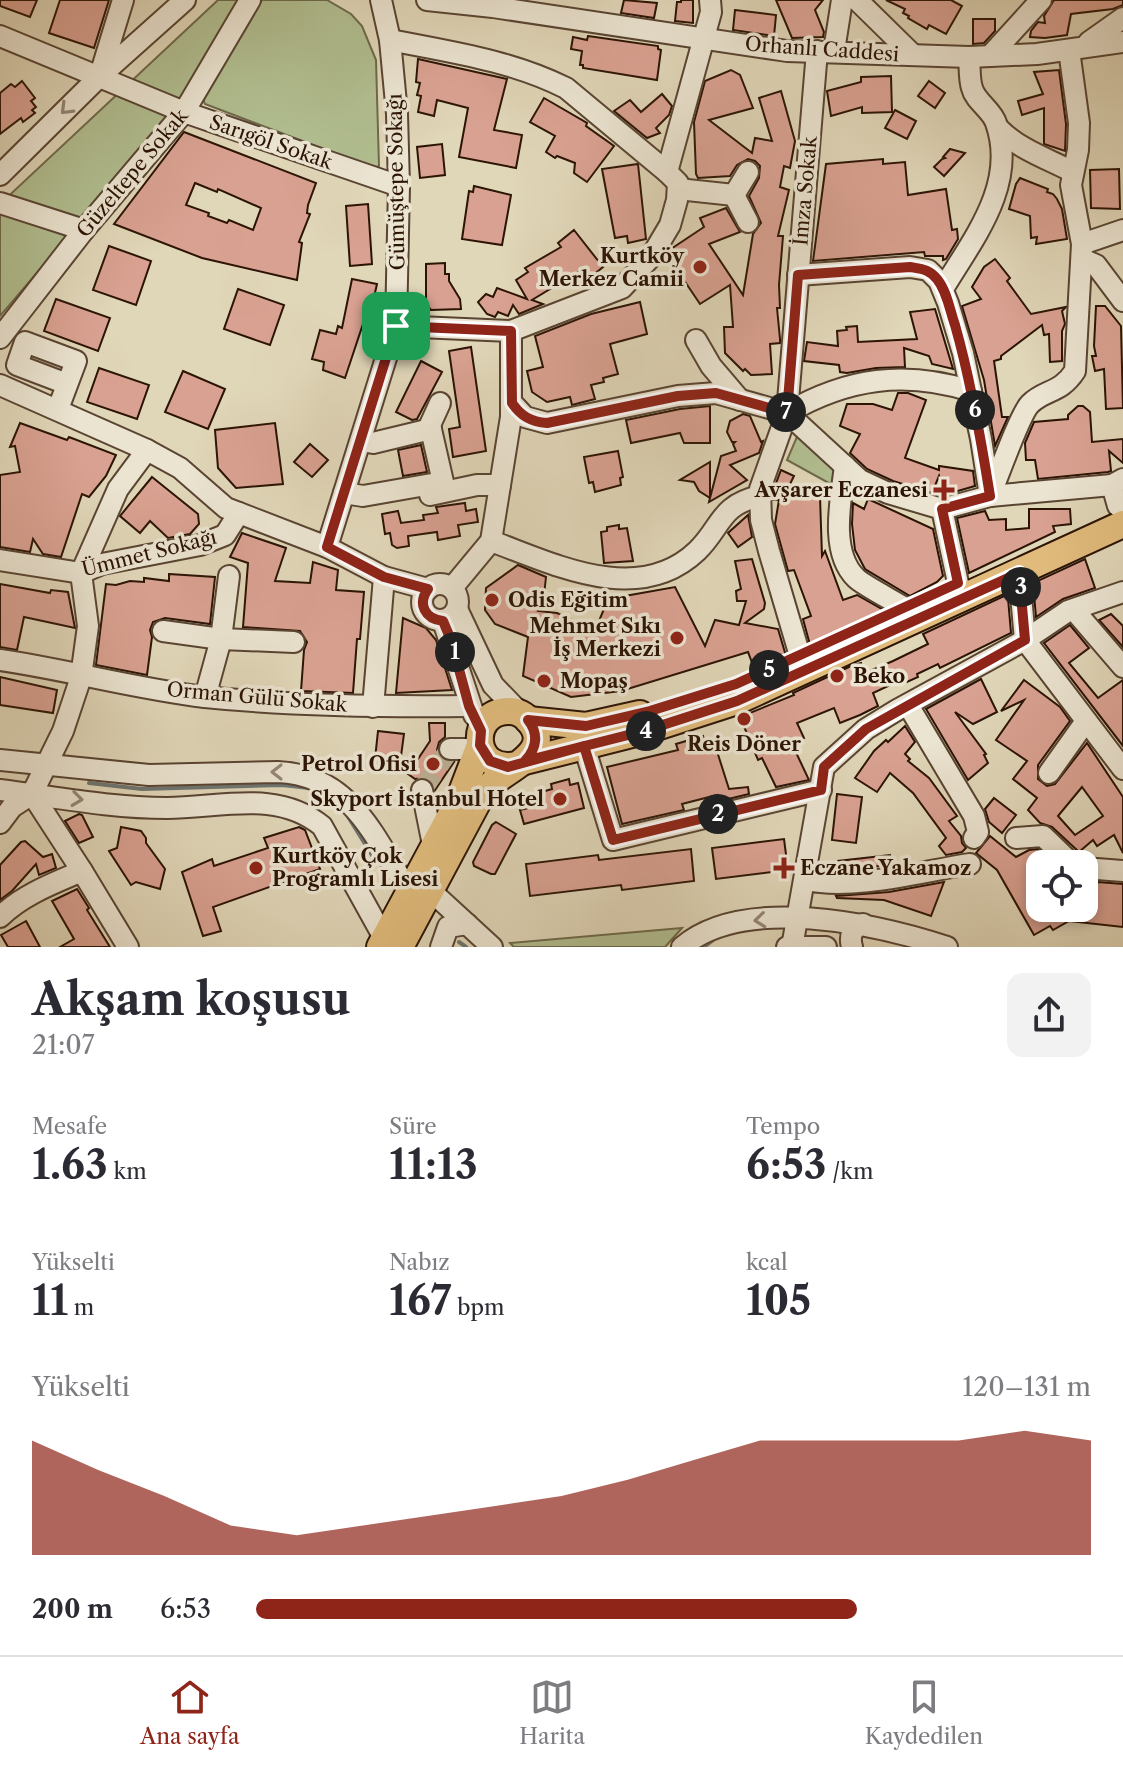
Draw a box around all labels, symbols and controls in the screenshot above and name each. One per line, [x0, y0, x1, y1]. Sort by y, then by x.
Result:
street label: Orhanlı Caddesi [744, 32, 900, 66]
street label: Gümüştepe Sokağı [382, 93, 410, 271]
one-way arrow [61, 100, 75, 114]
street label: Güzeltepe Sokak [71, 103, 194, 242]
street label: Sarıgöl Sokak [206, 110, 337, 175]
street label: İmza Sokak [787, 134, 822, 247]
place label: Kurtköy Merkez Camii [539, 244, 685, 291]
marker: Kurtköy Merkez Camii [691, 258, 709, 276]
pin [362, 292, 430, 360]
icon: arrive [374, 304, 418, 348]
pin: 6 [955, 390, 995, 430]
pin: 7 [766, 392, 806, 432]
text: 6 [968, 396, 982, 423]
text: 7 [780, 398, 792, 425]
place label: Avşarer Eczanesi [753, 478, 928, 502]
marker: Avşarer Eczanesi [935, 481, 953, 499]
street label: Ümmet Sokağı [79, 524, 219, 581]
pin: 3 [1001, 567, 1041, 607]
text: 3 [1015, 573, 1027, 600]
place label: Odis Eğitim [508, 588, 628, 612]
marker: Odis Eğitim [483, 591, 501, 609]
place label: Mehmet Sıkı İş Merkezi [529, 614, 661, 661]
marker: Mehmet Sıkı İş Merkezi [668, 629, 686, 647]
pin: 1 [435, 632, 475, 672]
text: 1 [450, 638, 460, 665]
pin: 5 [749, 650, 789, 690]
text: 5 [763, 656, 775, 683]
place label: Beko [853, 664, 905, 688]
marker: Beko [828, 667, 846, 685]
place label: Mopaş [560, 669, 628, 693]
marker: Mopaş [535, 672, 553, 690]
street label: Orman Gülü Sokak [166, 677, 350, 717]
marker: Reis Döner [735, 710, 753, 728]
pin: 4 [626, 711, 666, 751]
text: 4 [639, 717, 653, 744]
place label: Reis Döner [687, 732, 801, 756]
place label: Petrol Ofisi [301, 752, 417, 776]
marker: Petrol Ofisi [424, 755, 442, 773]
one-way arrow [270, 763, 283, 781]
place label: Skyport İstanbul Hotel [310, 786, 544, 811]
marker: Skyport İstanbul Hotel [551, 790, 569, 808]
one-way arrow [71, 791, 84, 808]
pin: 2 [698, 794, 738, 834]
text: 2 [712, 800, 725, 827]
place label: Kurtköy Çok Programlı Lisesi [272, 844, 439, 891]
map controls [1026, 850, 1098, 922]
button: locate [1026, 850, 1098, 922]
place label: Eczane Yakamoz [800, 856, 971, 880]
marker: Kurtköy Çok Programlı Lisesi [247, 859, 265, 877]
marker: Eczane Yakamoz [775, 859, 793, 877]
one-way arrow [753, 912, 766, 929]
text: Akşam koşusu [32, 972, 351, 1026]
button: share [1007, 973, 1091, 1057]
text: 21:07 [32, 1029, 94, 1061]
text: Mesafe [32, 1113, 107, 1140]
text: Süre [389, 1113, 437, 1140]
text: Tempo [746, 1113, 820, 1140]
text: 1.63 [32, 1140, 108, 1189]
text: 11:13 [389, 1140, 477, 1189]
text: 6:53 [746, 1140, 826, 1189]
text: km [108, 1158, 147, 1185]
text: /km [826, 1158, 873, 1185]
text: Yükselti [32, 1249, 115, 1276]
text: Nabız [389, 1249, 450, 1276]
text: kcal [746, 1249, 788, 1276]
text: 11 [32, 1276, 68, 1325]
text: 167 [389, 1276, 451, 1325]
text: 105 [746, 1276, 811, 1325]
text: m [68, 1294, 94, 1321]
text: bpm [451, 1294, 504, 1321]
text: Yükselti [32, 1371, 130, 1403]
text: 120–131 m [962, 1371, 1091, 1403]
text: 200 m [32, 1593, 113, 1625]
text: 6:53 [160, 1593, 211, 1625]
tab: Ana sayfa [140, 1675, 240, 1750]
tab: Harita [519, 1675, 585, 1750]
tab: Kaydedilen [865, 1675, 983, 1750]

